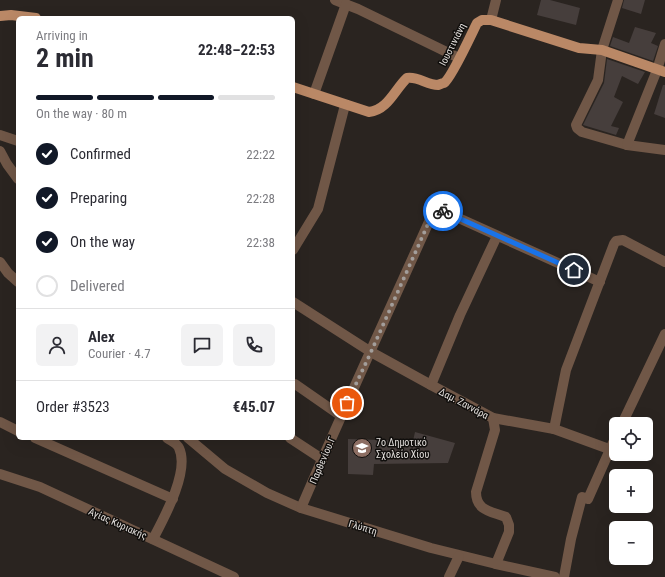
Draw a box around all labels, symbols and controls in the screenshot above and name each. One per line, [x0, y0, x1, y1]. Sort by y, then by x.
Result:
street label: Ιουστινιάνη [437, 21, 468, 67]
text: Arriving in [36, 28, 88, 43]
text: 22:48–22:53 [198, 41, 275, 59]
text: 2 min [36, 43, 94, 73]
text: On the way · 80 m [36, 106, 127, 121]
icon: check [36, 143, 58, 165]
text: Confirmed [70, 145, 131, 163]
text: 22:22 [246, 147, 275, 162]
icon: check [36, 187, 58, 209]
text: Preparing [70, 189, 127, 207]
text: 22:28 [246, 191, 275, 206]
courier [423, 191, 463, 231]
icon: bike [432, 200, 454, 222]
icon: check [36, 231, 58, 253]
text: On the way [70, 233, 135, 251]
text: 22:38 [246, 235, 275, 250]
pin [557, 253, 591, 287]
icon: home [563, 259, 585, 281]
text: Delivered [70, 277, 125, 295]
button: person [36, 324, 78, 366]
button: chat [181, 324, 223, 366]
button: phone [233, 324, 275, 366]
text: Alex [88, 328, 115, 346]
text: Courier · 4.7 [88, 346, 151, 361]
pin [330, 386, 364, 420]
street label: Δαμ. Ζαννάρα [437, 386, 490, 421]
icon: bag [336, 392, 358, 414]
text: Order #3523 [36, 398, 110, 416]
text: €45.07 [233, 398, 275, 416]
map controls [609, 417, 653, 565]
button: locate [609, 417, 653, 461]
street label: Παρθενίου.Γ [308, 435, 337, 486]
school or university icon: 7ο Δημοτικό Σχολείο Χίου [351, 437, 373, 459]
place label: 7ο Δημοτικό Σχολείο Χίου [376, 437, 429, 460]
button: + [609, 469, 653, 513]
street label: Αγίας Κυριακής [87, 506, 149, 542]
street label: Γλύπτη [347, 518, 378, 537]
button: − [609, 521, 653, 565]

